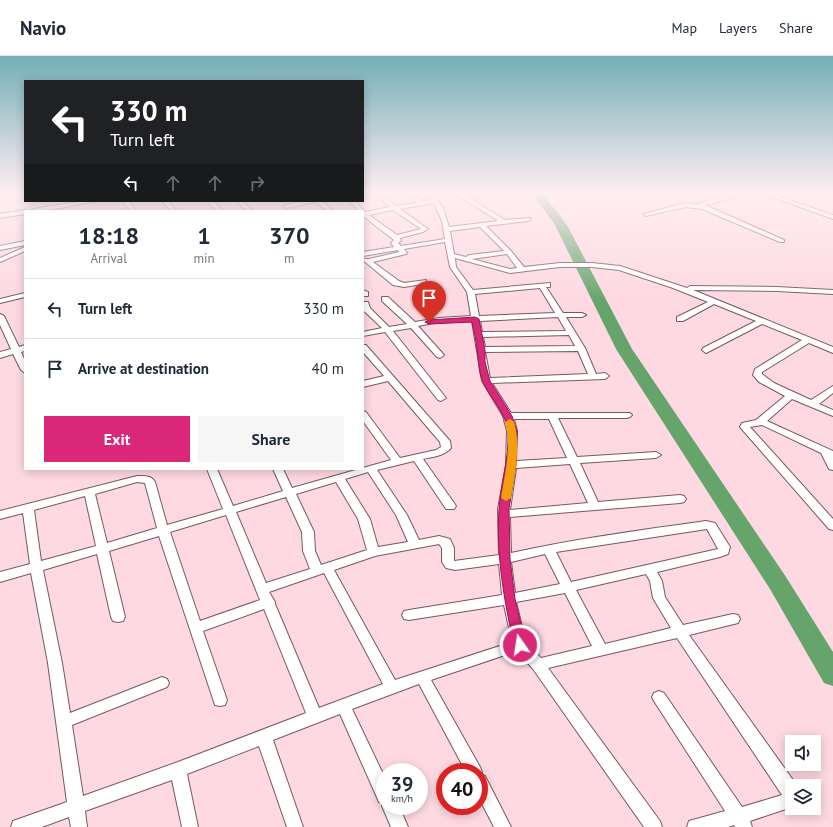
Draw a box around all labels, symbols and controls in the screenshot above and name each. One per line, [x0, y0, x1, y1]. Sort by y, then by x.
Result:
text: Navio [20, 16, 66, 40]
text: Map [671, 19, 697, 37]
text: Layers [719, 19, 757, 37]
text: Share [779, 19, 813, 37]
text: 330 m [110, 92, 187, 129]
icon: left [44, 96, 96, 148]
text: Turn left [110, 128, 175, 151]
icon: left [120, 172, 142, 194]
icon: ahead [162, 172, 184, 194]
icon: ahead [204, 172, 226, 194]
icon: right [246, 172, 268, 194]
text: 18:18 [78, 220, 139, 251]
text: 1 [197, 220, 211, 251]
text: 370 [269, 220, 310, 251]
text: Arrival [91, 250, 127, 267]
text: min [193, 250, 215, 267]
text: m [284, 250, 295, 267]
pin [412, 281, 446, 322]
icon: arrive [418, 287, 440, 309]
icon: left [44, 298, 66, 320]
text: Turn left [78, 299, 132, 318]
text: 330 m [303, 299, 344, 318]
icon: arrive [44, 358, 66, 380]
text: Arrive at destination [78, 359, 209, 378]
text: 40 m [311, 359, 344, 378]
button: Exit [44, 416, 190, 462]
button: Share [198, 416, 344, 462]
position arrow [499, 624, 541, 666]
map controls [785, 735, 821, 815]
button: sound [785, 735, 821, 771]
speed limit sign: 40 [436, 763, 488, 815]
text: 39 [391, 771, 413, 797]
button: layers [785, 779, 821, 815]
text: km/h [391, 792, 413, 805]

